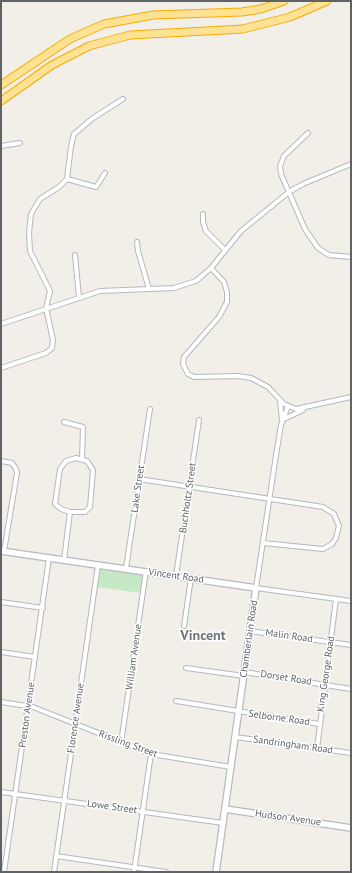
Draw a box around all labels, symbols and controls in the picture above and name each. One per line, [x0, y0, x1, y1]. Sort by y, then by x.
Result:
street label: Buchholtz Street [177, 462, 199, 534]
street label: Lake Street [129, 464, 147, 514]
street label: Vincent Road [147, 566, 205, 586]
street label: Chamberlain Road [238, 600, 260, 678]
street label: William Avenue [123, 623, 145, 691]
street label: Malin Road [265, 627, 313, 645]
district label: Vincent [180, 628, 226, 644]
street label: King George Road [315, 635, 337, 713]
street label: Dorset Road [259, 668, 313, 688]
street label: Preston Avenue [16, 682, 38, 748]
street label: Florence Avenue [65, 682, 87, 754]
street label: Selborne Road [248, 708, 310, 728]
street label: Rissling Street [97, 728, 159, 760]
street label: Sandringham Road [252, 733, 334, 757]
street label: Lowe Street [86, 798, 138, 816]
street label: Hudson Avenue [254, 807, 322, 829]

